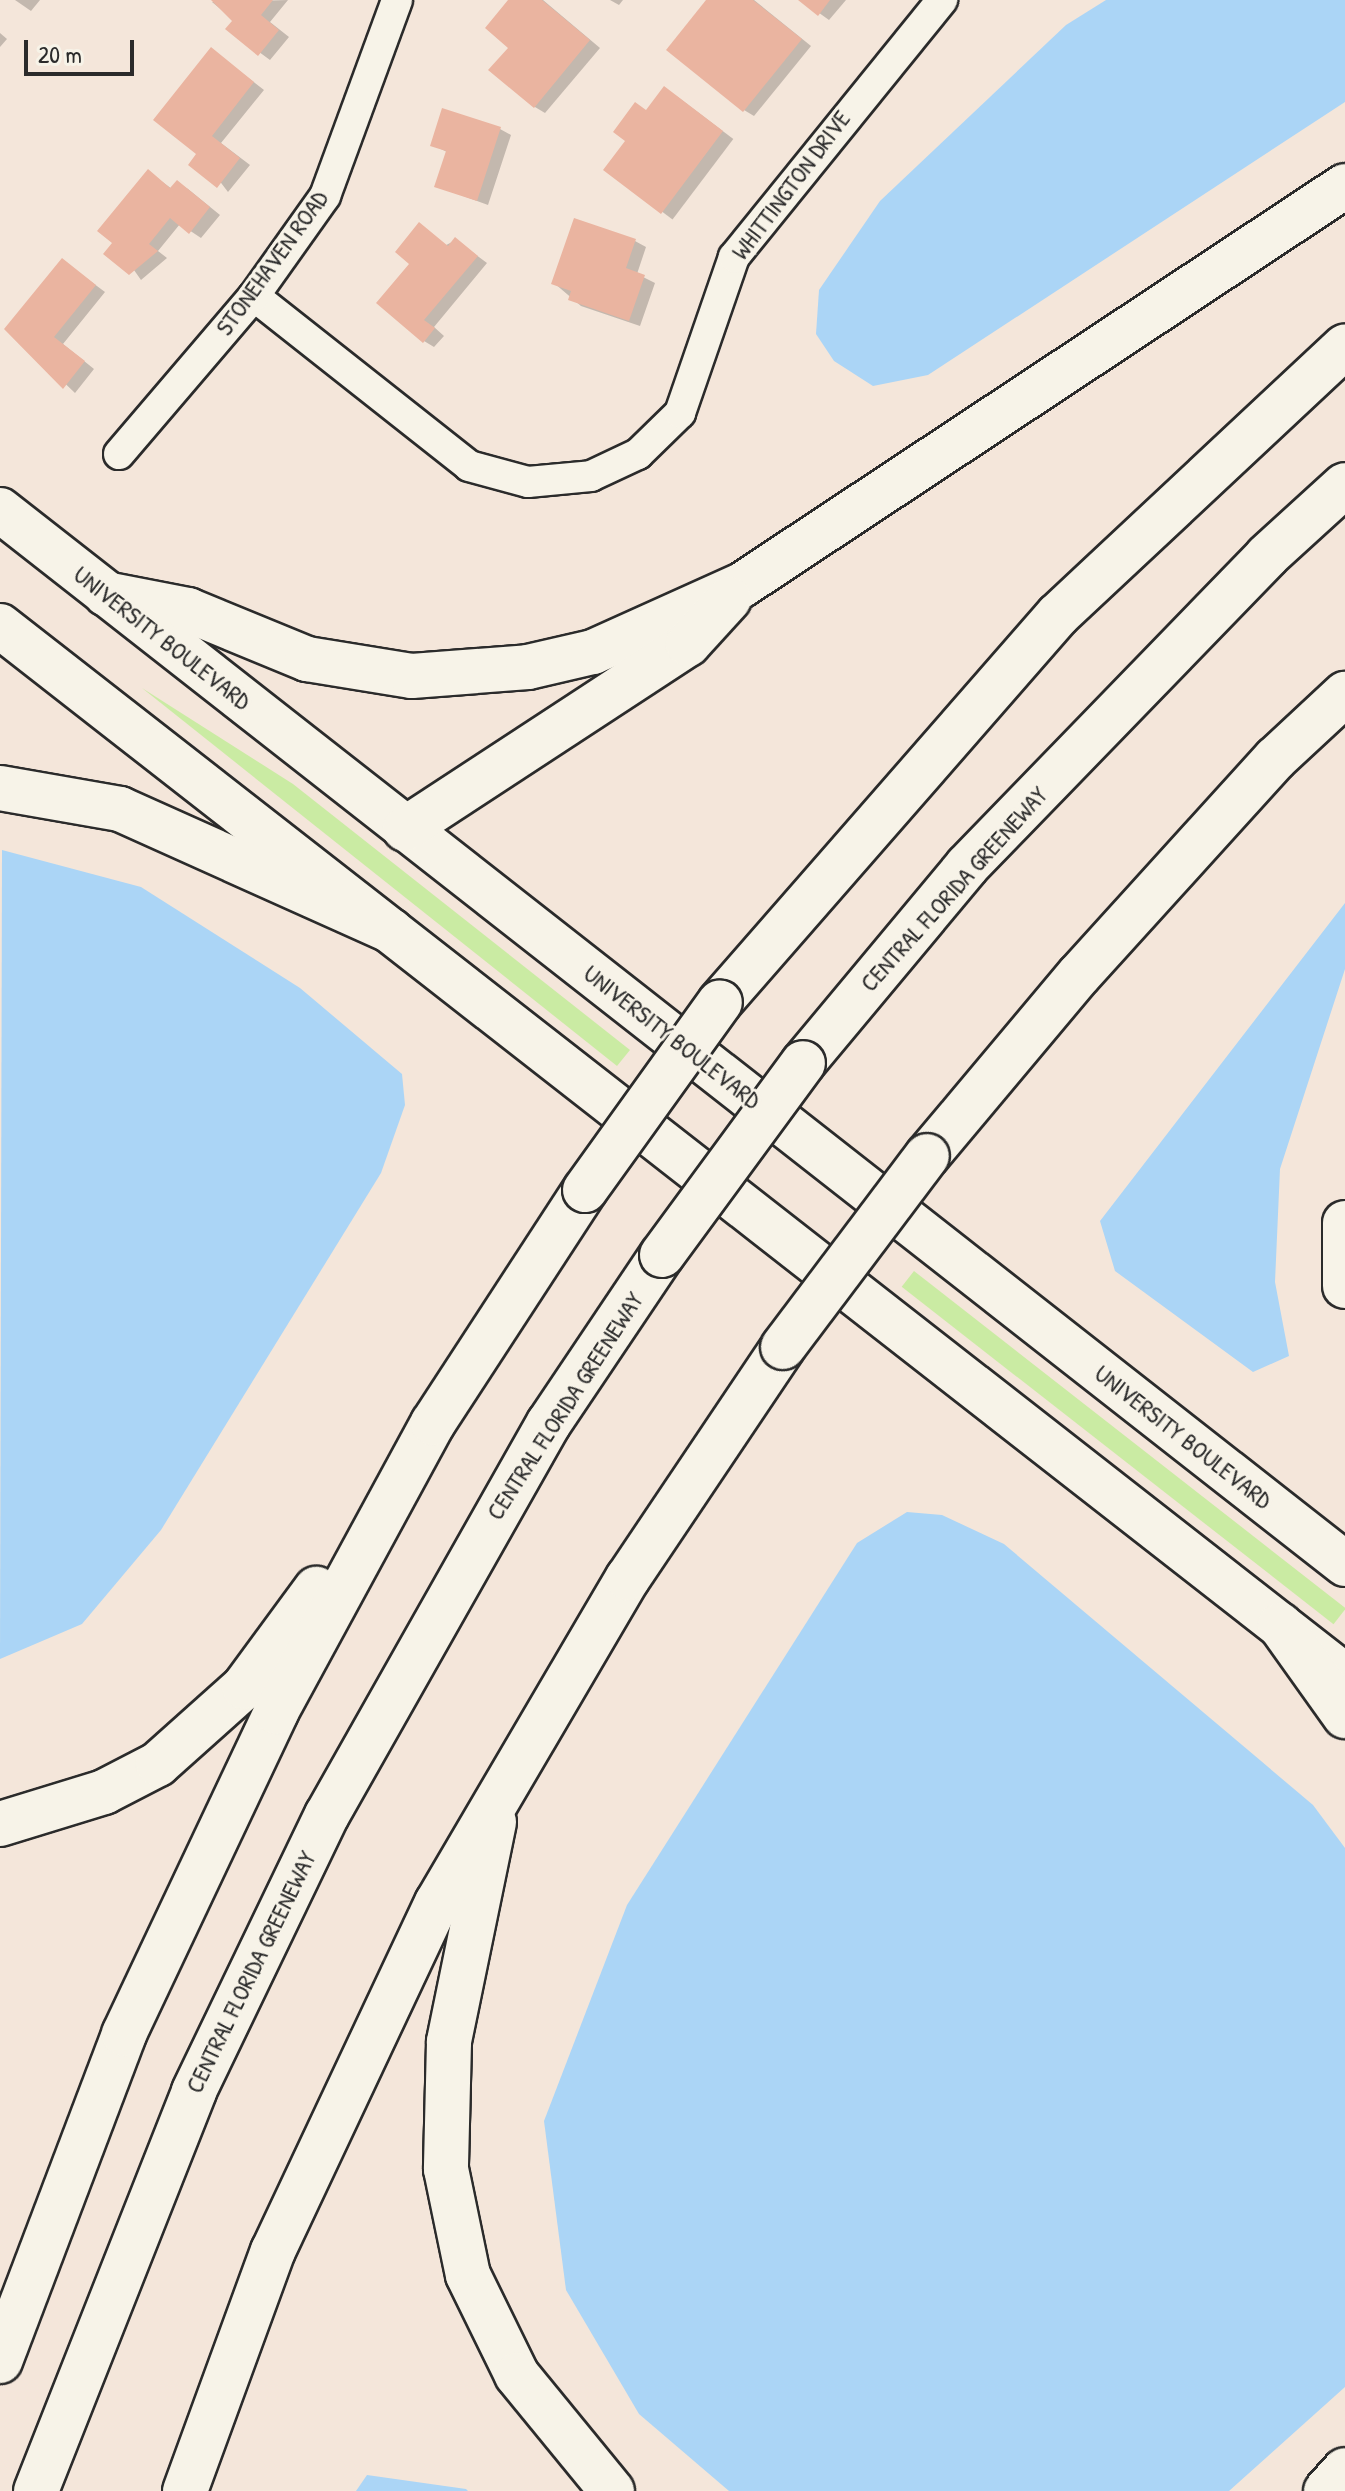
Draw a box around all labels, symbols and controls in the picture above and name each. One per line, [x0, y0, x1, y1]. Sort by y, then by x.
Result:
scale bar [28, 24, 138, 74]
text: 20 m [38, 38, 82, 70]
street label: WHITTINGTON DRIVE [726, 105, 856, 265]
street label: STONEHAVEN ROAD [210, 185, 334, 341]
street label: UNIVERSITY BOULEVARD [68, 560, 256, 716]
street label: CENTRAL FLORIDA GREENEWAY [855, 781, 1053, 997]
street label: UNIVERSITY BOULEVARD [578, 959, 766, 1115]
street label: CENTRAL FLORIDA GREENEWAY [481, 1287, 649, 1525]
street label: UNIVERSITY BOULEVARD [1089, 1359, 1277, 1515]
street label: CENTRAL FLORIDA GREENEWAY [180, 1846, 322, 2098]

